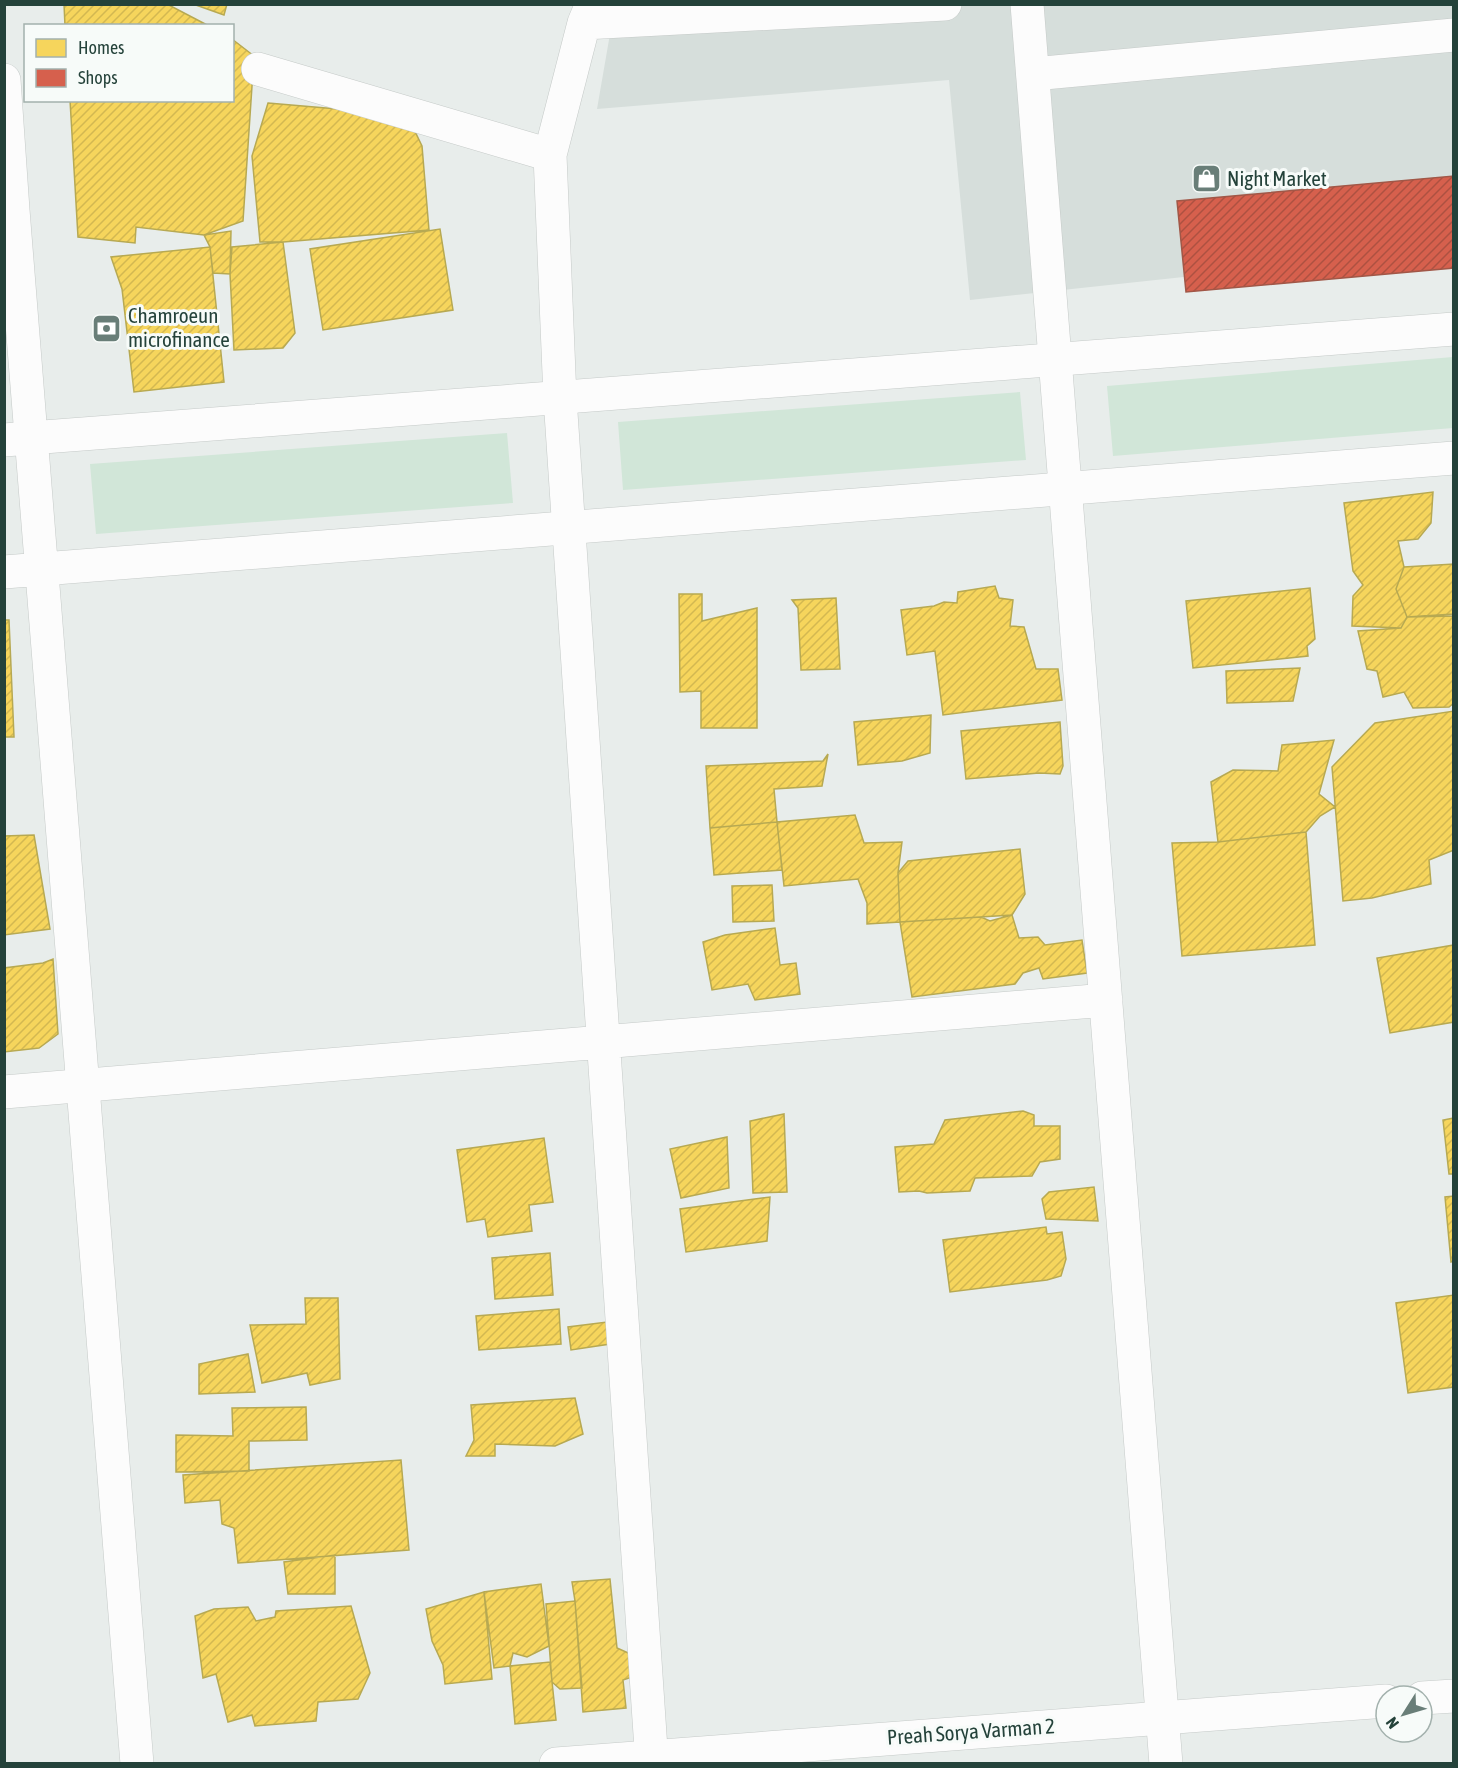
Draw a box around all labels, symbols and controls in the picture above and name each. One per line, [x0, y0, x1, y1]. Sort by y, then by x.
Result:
legend [24, 24, 234, 102]
text: Homes [78, 37, 124, 58]
text: Shops [78, 67, 118, 88]
shop icon: Night Market [1190, 163, 1222, 195]
place label: Night Market [1227, 166, 1327, 190]
place label: Chamroeun microfinance [128, 303, 230, 351]
bank icon: Chamroeun microfinance [91, 312, 123, 344]
north arrow [1374, 1684, 1434, 1744]
street label: Preah Sorya Varman 2 [886, 1713, 1056, 1749]
text: N [1382, 1714, 1402, 1732]

